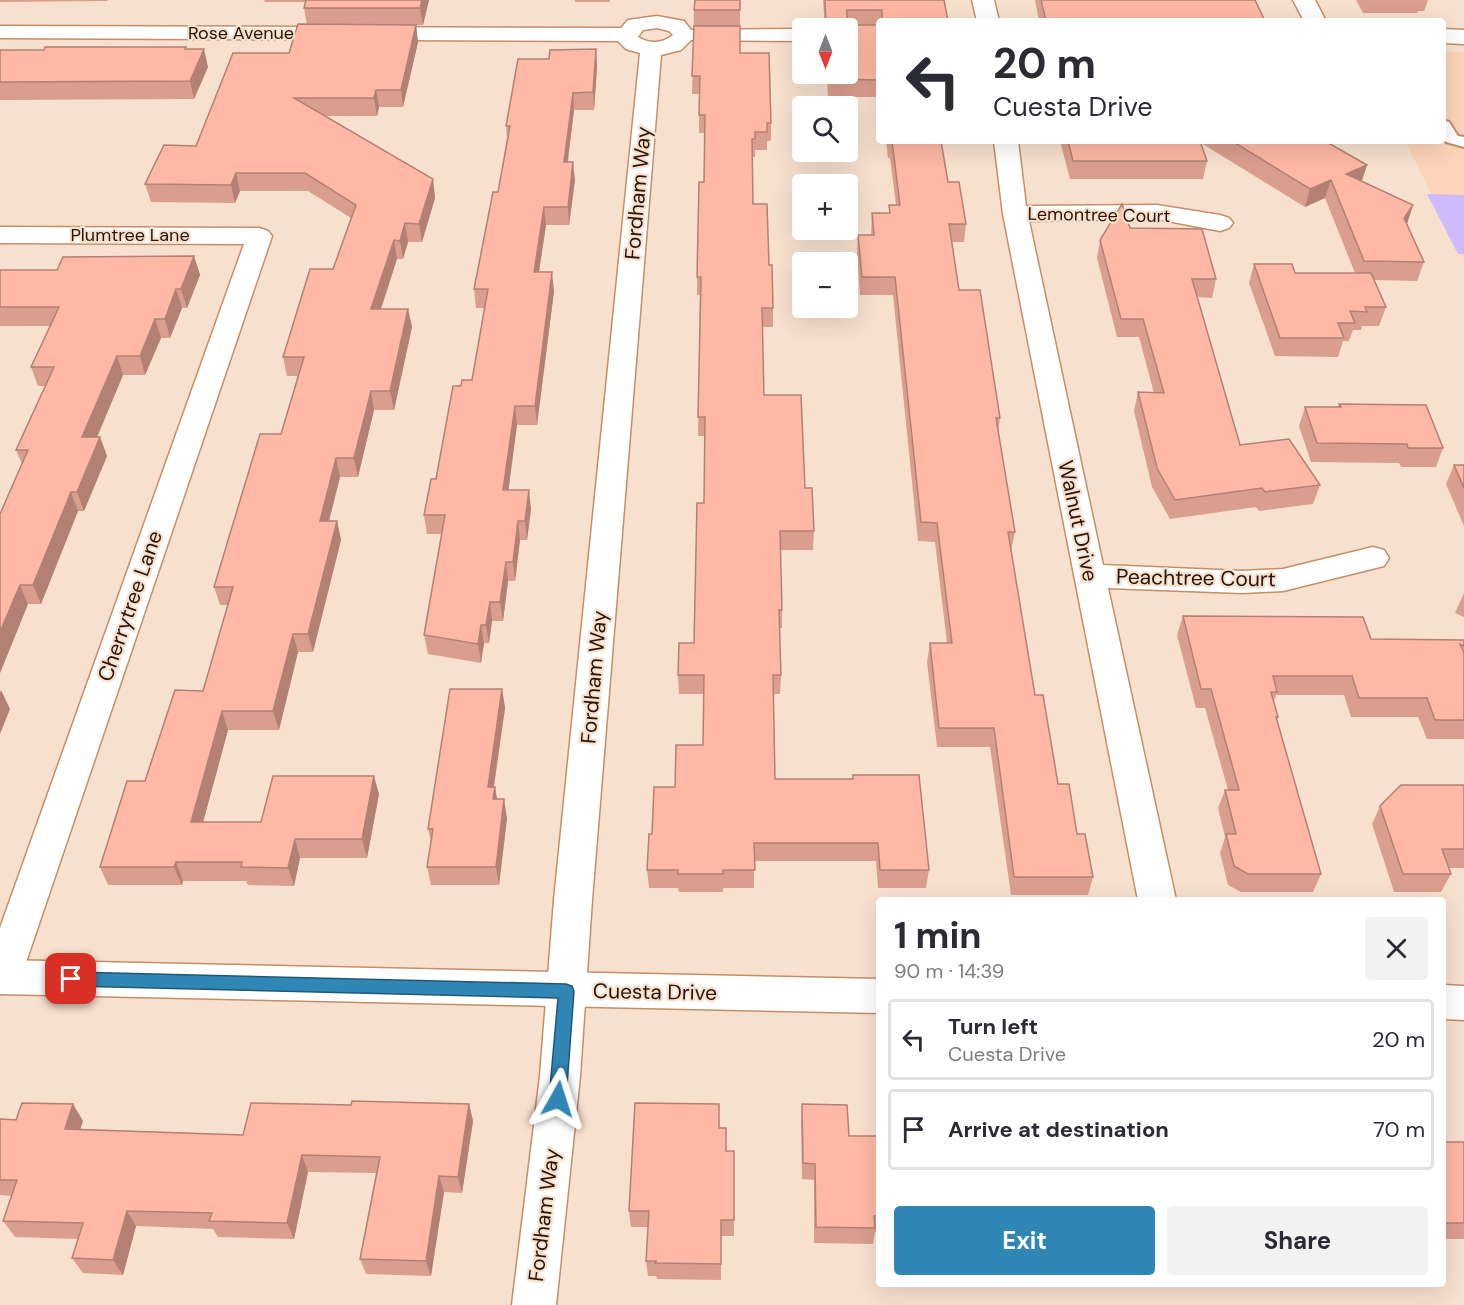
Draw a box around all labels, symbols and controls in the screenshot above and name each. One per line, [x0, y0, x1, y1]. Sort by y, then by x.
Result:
north arrow [792, 18, 858, 84]
map controls [792, 18, 858, 318]
street label: Rose Avenue [188, 21, 294, 45]
text: 20 m [993, 36, 1096, 91]
icon: left [894, 42, 972, 120]
text: Cuesta Drive [993, 89, 1153, 124]
button: search [792, 96, 858, 162]
street label: Fordham Way [618, 125, 658, 261]
button: + [792, 174, 858, 240]
street label: Lemontree Court [1027, 202, 1171, 228]
street label: Plumtree Lane [70, 223, 190, 247]
button: − [792, 252, 858, 318]
street label: Walnut Drive [1052, 458, 1104, 584]
street label: Cherrytree Lane [91, 527, 169, 685]
street label: Peachtree Court [1116, 563, 1276, 593]
street label: Fordham Way [574, 609, 614, 745]
text: 1 min [894, 912, 982, 959]
button: close [1365, 917, 1428, 980]
pin [45, 953, 96, 1004]
text: 90 m · 14:39 [894, 958, 1004, 984]
icon: arrive [54, 962, 87, 995]
street label: Cuesta Drive [593, 977, 717, 1007]
text: Turn left [948, 1012, 1038, 1041]
icon: left [897, 1023, 930, 1056]
text: 20 m [1372, 1025, 1425, 1054]
text: Cuesta Drive [948, 1041, 1066, 1067]
position arrow [526, 1067, 590, 1131]
icon: arrive [897, 1113, 930, 1146]
text: Arrive at destination [948, 1115, 1169, 1144]
text: 70 m [1373, 1115, 1425, 1144]
street label: Fordham Way [522, 1147, 566, 1283]
button: Exit [894, 1206, 1155, 1275]
button: Share [1167, 1206, 1428, 1275]

